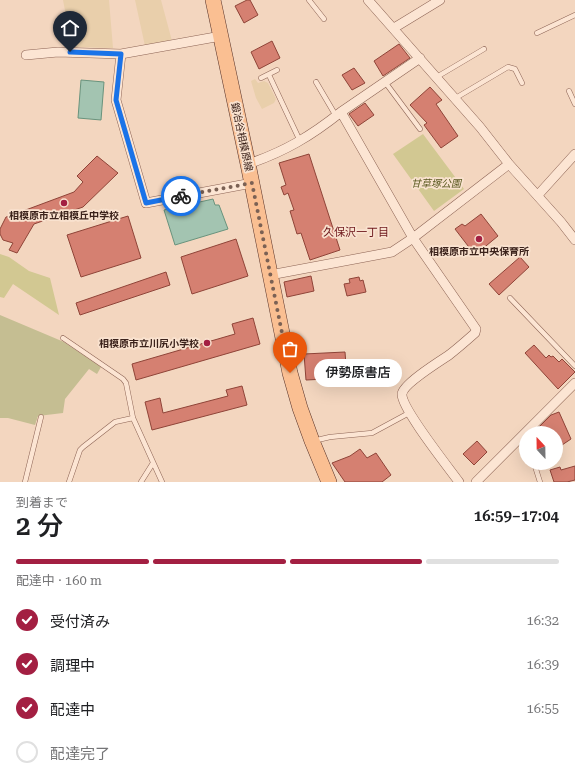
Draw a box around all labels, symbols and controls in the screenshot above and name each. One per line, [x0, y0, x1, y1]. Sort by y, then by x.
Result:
pin [53, 11, 87, 52]
icon: home [59, 17, 81, 39]
street label: 鍛冶谷相模原線 [229, 102, 255, 172]
courier [161, 176, 201, 216]
park label: 甘草塚公園 [411, 178, 463, 189]
icon: bike [170, 185, 192, 207]
marker: 相模原市立相模丘中学校 [59, 198, 69, 208]
place label: 相模原市立相模丘中学校 [9, 210, 119, 221]
district label: 久保沢一丁目 [323, 226, 389, 239]
marker: 相模原市立中央保育所 [474, 234, 484, 244]
place label: 相模原市立中央保育所 [429, 246, 529, 257]
pin [273, 332, 307, 373]
place label: 相模原市立川尻小学校 [99, 338, 199, 349]
marker: 相模原市立川尻小学校 [202, 338, 212, 348]
icon: bag [279, 338, 301, 360]
callout: 伊勢原書店 [314, 359, 402, 387]
text: 伊勢原書店 [325, 365, 391, 380]
north arrow [519, 426, 563, 470]
map controls [519, 426, 563, 470]
text: 到着まで [16, 495, 68, 510]
text: 16:59–17:04 [474, 507, 559, 525]
text: 2 分 [16, 511, 63, 541]
text: 配達中 · 160 m [16, 573, 102, 588]
icon: check [16, 609, 38, 631]
text: 受付済み [50, 613, 110, 631]
text: 16:32 [527, 613, 559, 628]
icon: check [16, 653, 38, 675]
text: 調理中 [50, 657, 95, 675]
text: 16:39 [527, 657, 559, 672]
icon: check [16, 697, 38, 719]
text: 配達中 [50, 701, 95, 719]
text: 16:55 [527, 701, 559, 716]
text: 配達完了 [50, 745, 110, 763]

